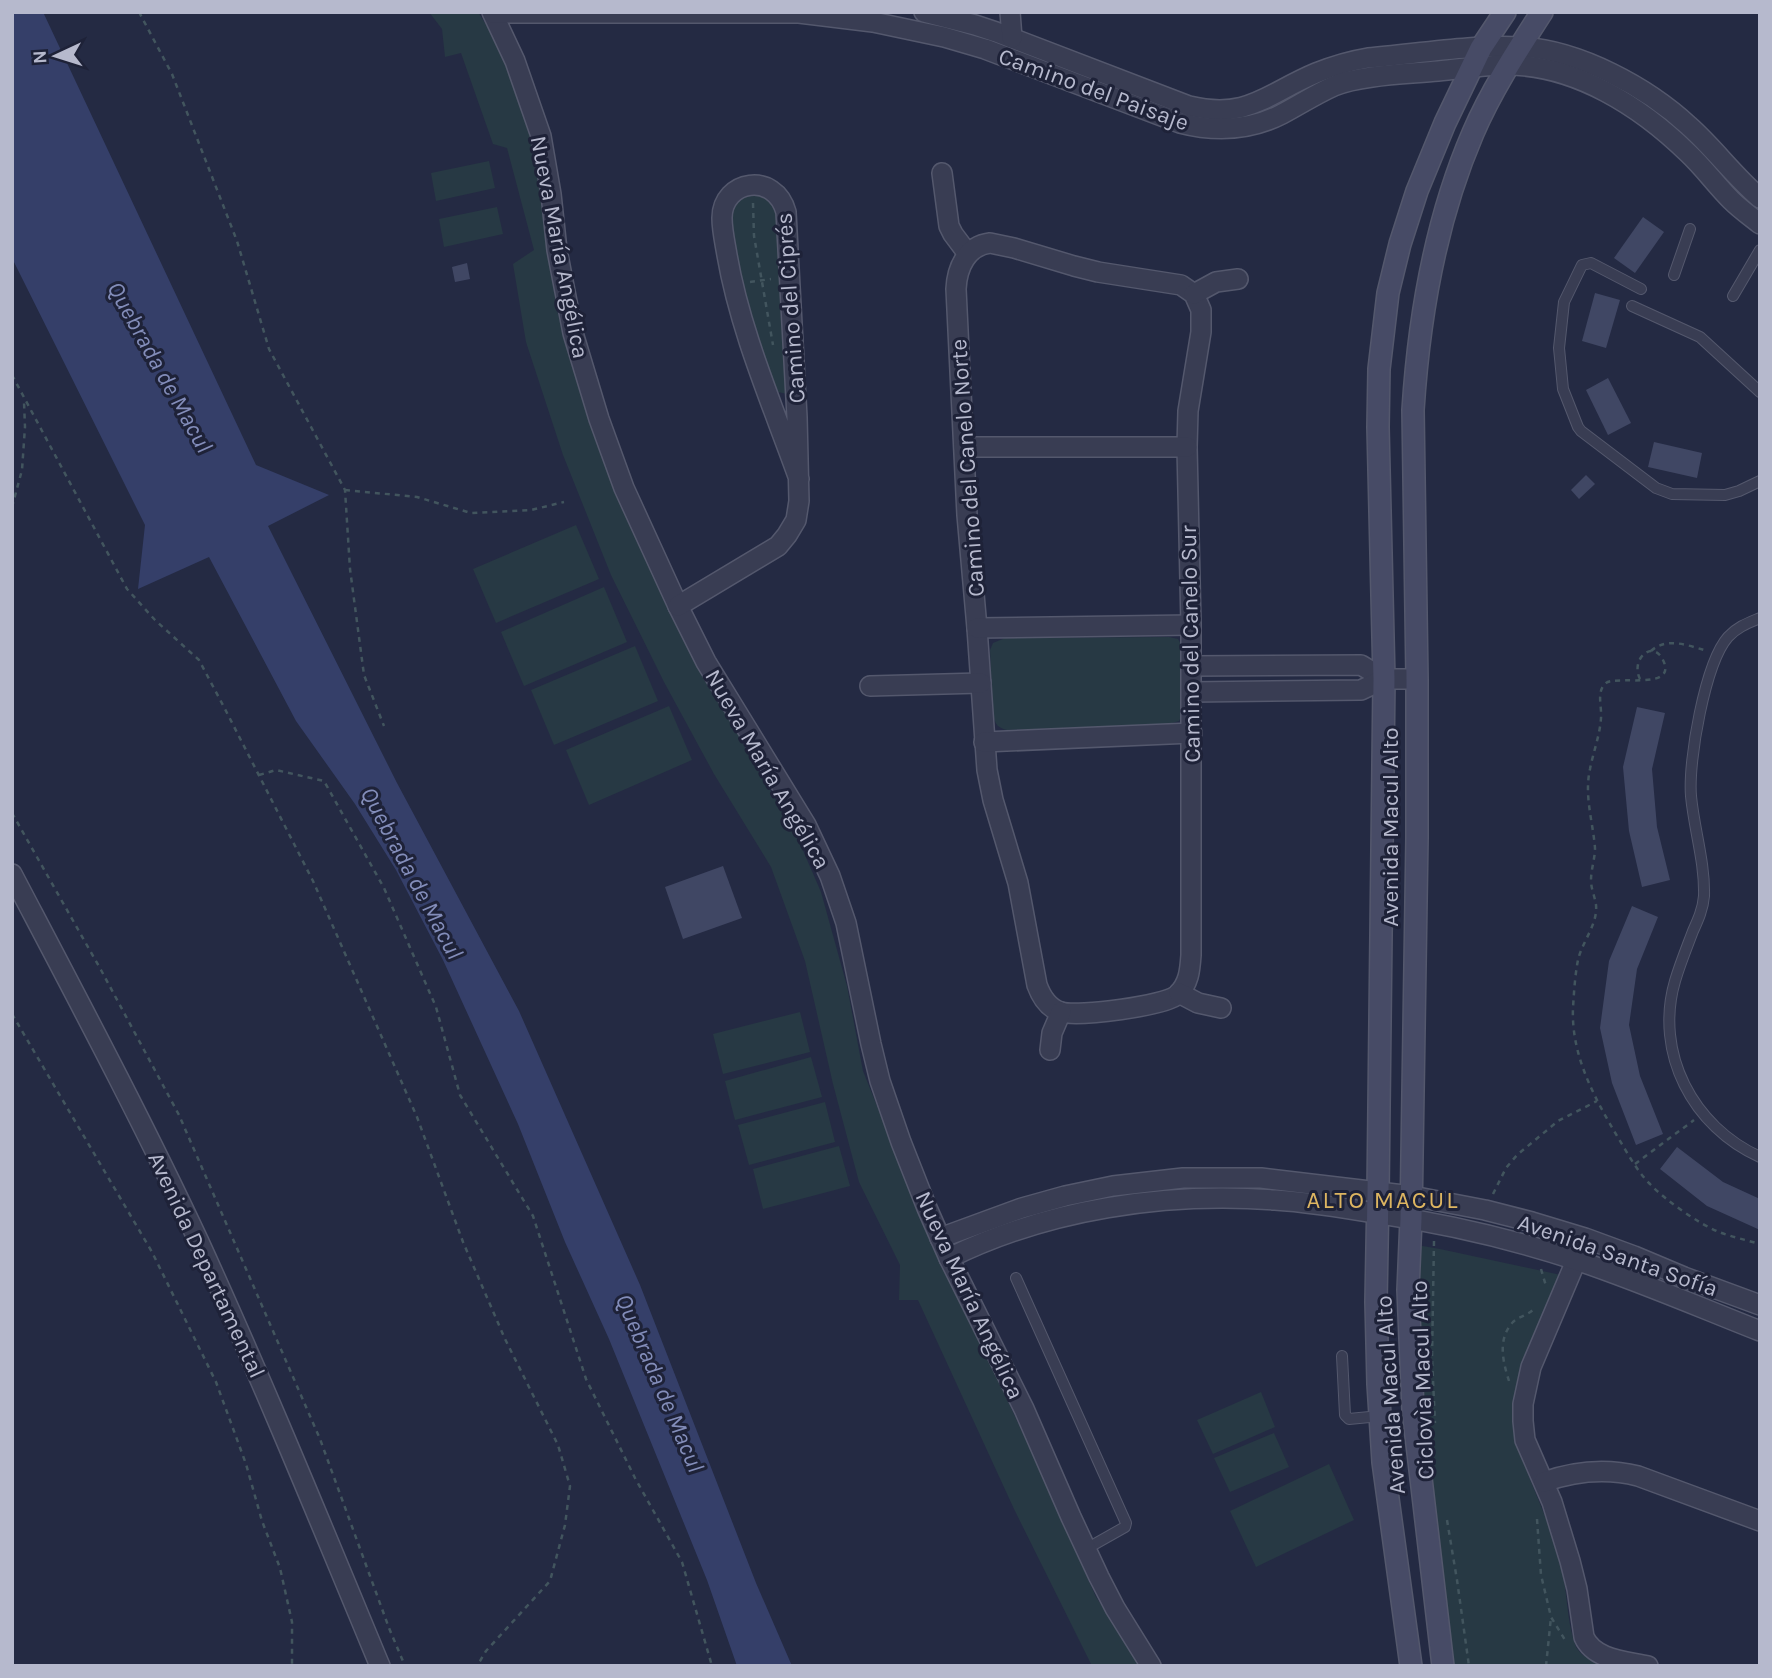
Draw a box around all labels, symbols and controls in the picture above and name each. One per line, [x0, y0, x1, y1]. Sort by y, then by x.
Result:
north arrow [21, 21, 91, 91]
street label: Camino del Paisaje [995, 43, 1193, 136]
text: N [29, 50, 51, 65]
street label: Nueva María Angélica [525, 133, 594, 361]
street label: Camino del Ciprés [770, 212, 811, 404]
water label: Quebrada de Macul [101, 277, 219, 457]
street label: Camino del Canelo Norte [945, 338, 990, 598]
street label: Camino del Canelo Sur [1175, 524, 1206, 763]
street label: Nueva María Angélica [699, 665, 836, 874]
street label: Avenida Macul Alto [1377, 727, 1404, 927]
water label: Quebrada de Macul [355, 782, 469, 964]
street label: Avenida Departamental [142, 1148, 271, 1383]
district label: ALTO MACUL [1307, 1186, 1459, 1214]
street label: Nueva María Angélica [909, 1187, 1030, 1403]
street label: Avenida Santa Sofía [1514, 1209, 1721, 1302]
street label: Ciclovìa Macul Alto [1406, 1280, 1439, 1480]
water label: Quebrada de Macul [610, 1290, 710, 1476]
street label: Avenida Macul Alto [1370, 1295, 1411, 1495]

